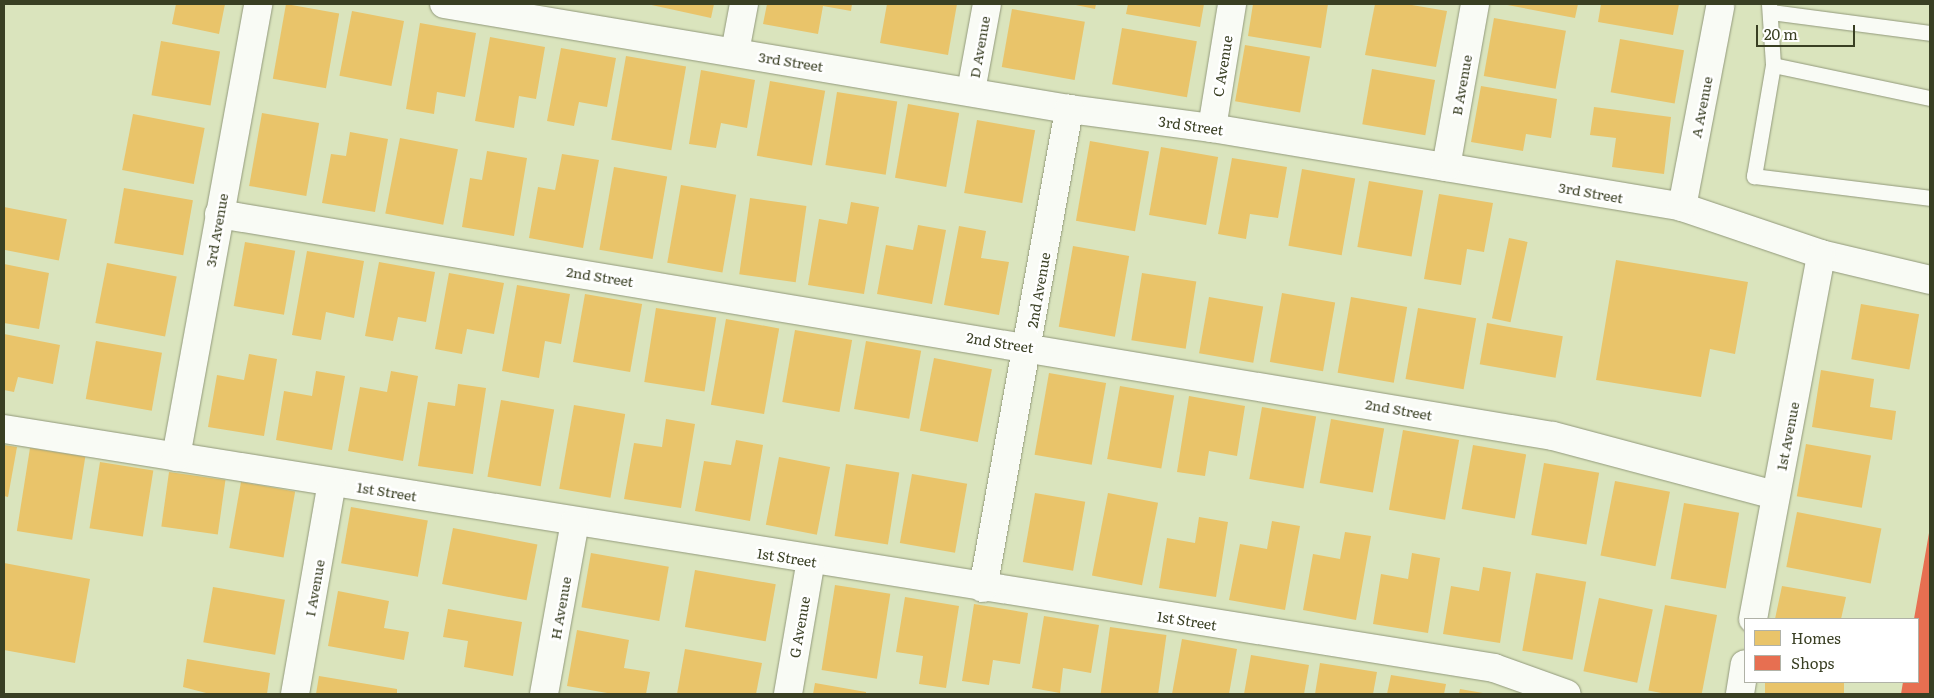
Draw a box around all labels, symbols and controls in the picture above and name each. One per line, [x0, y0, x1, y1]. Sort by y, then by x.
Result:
street label: D Avenue [965, 15, 993, 79]
scale bar [1759, 15, 1858, 47]
text: 20 m [1764, 22, 1798, 45]
street label: C Avenue [1209, 34, 1235, 98]
street label: 3rd Street [757, 48, 825, 74]
street label: B Avenue [1447, 53, 1475, 117]
street label: A Avenue [1687, 75, 1715, 139]
street label: 3rd Street [1157, 112, 1225, 138]
street label: 3rd Street [1557, 178, 1625, 206]
street label: 3rd Avenue [201, 192, 231, 268]
street label: 2nd Avenue [1023, 251, 1053, 329]
street label: 2nd Street [565, 262, 635, 290]
street label: 2nd Street [965, 328, 1035, 356]
street label: 2nd Street [1364, 395, 1434, 423]
street label: 1st Avenue [1772, 400, 1802, 472]
street label: 1st Street [356, 478, 418, 504]
street label: 1st Street [756, 544, 818, 570]
street label: I Avenue [301, 558, 327, 618]
street label: H Avenue [546, 575, 574, 641]
street label: G Avenue [785, 595, 813, 659]
street label: 1st Street [1156, 607, 1218, 633]
legend [1744, 618, 1919, 683]
text: Homes [1791, 626, 1841, 649]
text: Shops [1791, 651, 1834, 674]

